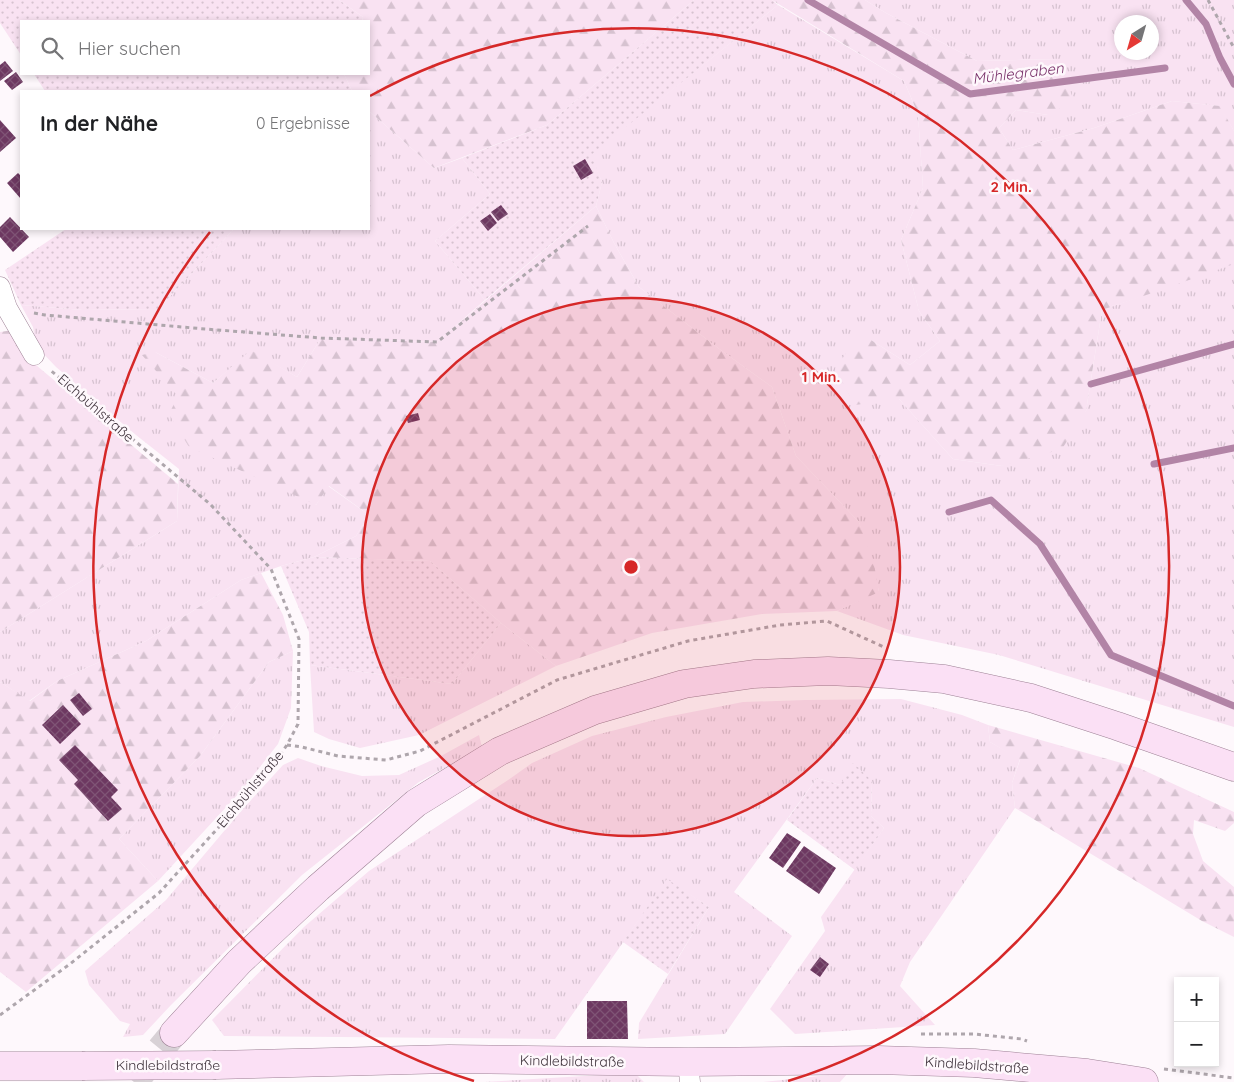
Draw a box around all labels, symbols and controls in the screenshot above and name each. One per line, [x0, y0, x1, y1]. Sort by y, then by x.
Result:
north arrow [1114, 15, 1159, 60]
search box [20, 20, 370, 75]
icon: search [38, 34, 66, 62]
text: Hier suchen [78, 36, 181, 60]
water label: Mühlegraben [971, 58, 1065, 88]
text: In der Nähe [40, 110, 158, 136]
text: 0 Ergebnisse [256, 113, 350, 133]
text: 2 Min. [990, 177, 1032, 196]
text: 1 Min. [802, 367, 840, 386]
street label: Eichbühlstraße [54, 370, 138, 446]
centre of rings [622, 558, 640, 576]
street label: Eichbühlstraße [213, 747, 288, 831]
map controls [1174, 977, 1219, 1067]
button: + [1174, 977, 1219, 1022]
button: − [1174, 1022, 1219, 1067]
street label: Kindlebildstraße [520, 1051, 624, 1071]
street label: Kindlebildstraße [924, 1052, 1030, 1078]
street label: Kindlebildstraße [116, 1056, 220, 1074]

